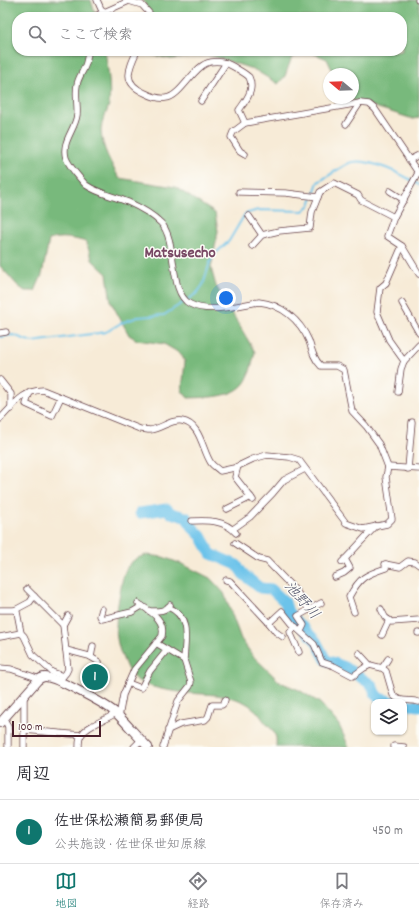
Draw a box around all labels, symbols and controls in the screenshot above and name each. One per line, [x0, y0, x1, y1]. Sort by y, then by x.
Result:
search box [12, 12, 407, 56]
icon: search [26, 23, 48, 45]
text: ここで検索 [58, 25, 133, 47]
north arrow [323, 68, 359, 104]
district label: Matsusecho [144, 242, 216, 265]
your location [216, 288, 236, 308]
water label: 池野川 [278, 577, 324, 625]
pin: 1 [82, 662, 108, 692]
map controls [371, 699, 407, 735]
button: layers [371, 699, 407, 735]
scale bar [12, 719, 101, 738]
text: 100 m [18, 720, 42, 736]
text: 周辺 [16, 764, 50, 788]
text: 佐世保松瀬簡易郵便局 [54, 811, 204, 833]
text: 1 [28, 822, 30, 841]
text: 450 m [373, 822, 403, 841]
text: 公共施設 · 佐世保世知原線 [54, 836, 206, 855]
tab: 地図 [55, 870, 77, 913]
tab: 経路 [187, 870, 209, 913]
tab: 保存済み [320, 870, 364, 913]

